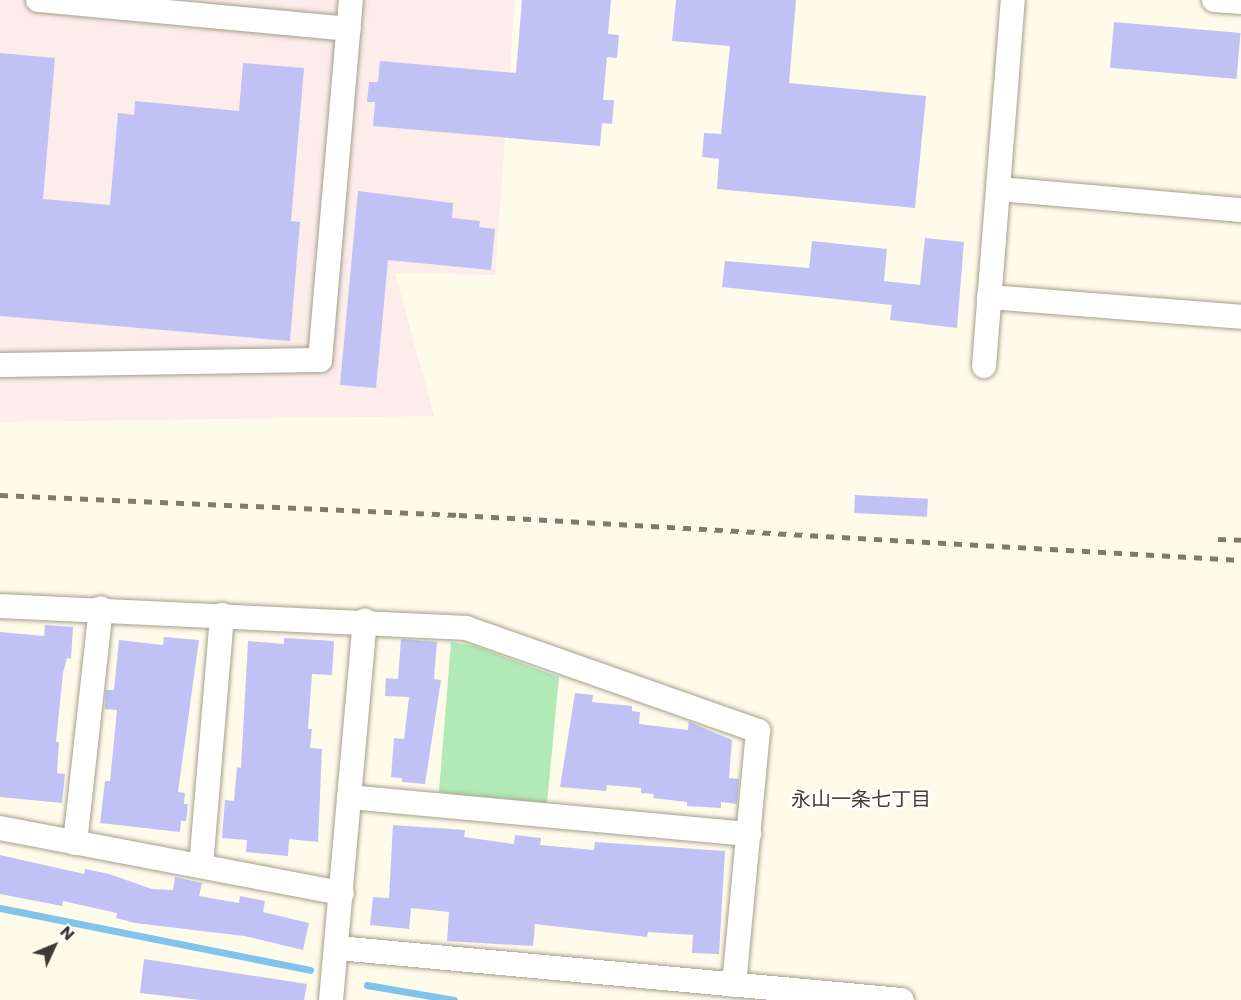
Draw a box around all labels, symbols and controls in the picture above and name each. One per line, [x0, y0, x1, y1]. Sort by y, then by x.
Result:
district label: 永山一条七丁目 [791, 787, 931, 811]
north arrow [24, 916, 84, 976]
text: N [55, 921, 80, 945]

